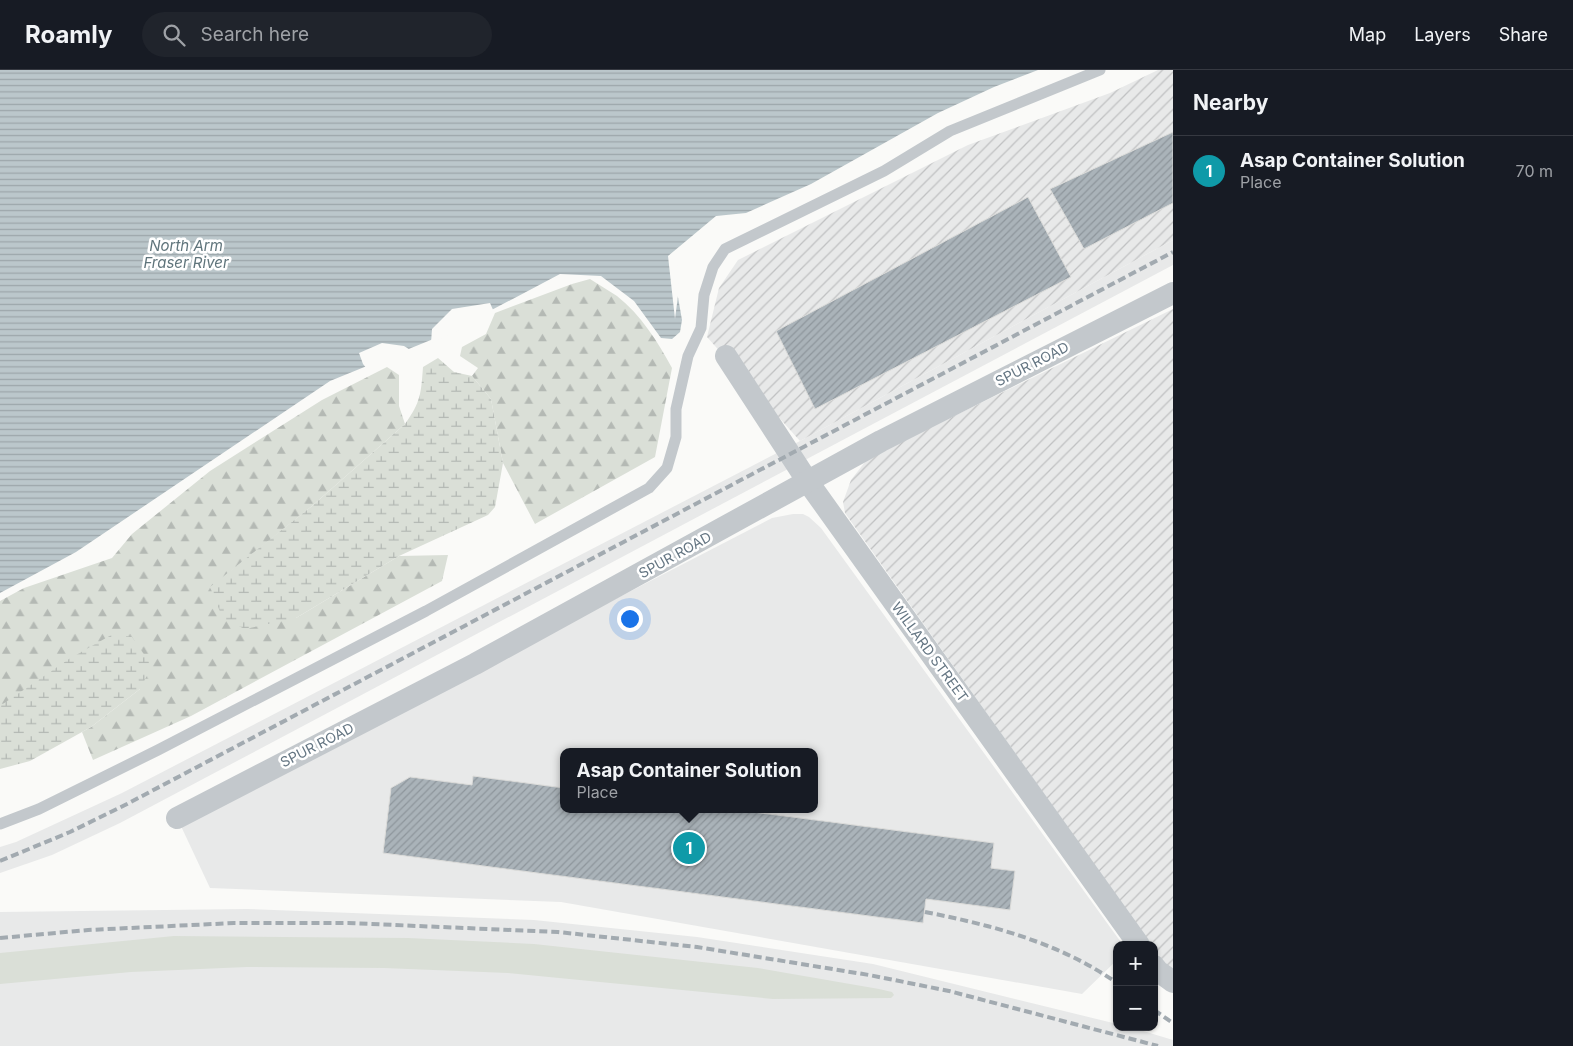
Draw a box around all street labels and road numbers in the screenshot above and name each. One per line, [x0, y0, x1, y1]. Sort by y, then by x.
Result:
street label: SPUR ROAD [992, 338, 1071, 389]
street label: SPUR ROAD [636, 528, 714, 581]
street label: WILLARD STREET [889, 599, 972, 705]
street label: SPUR ROAD [277, 719, 356, 770]

